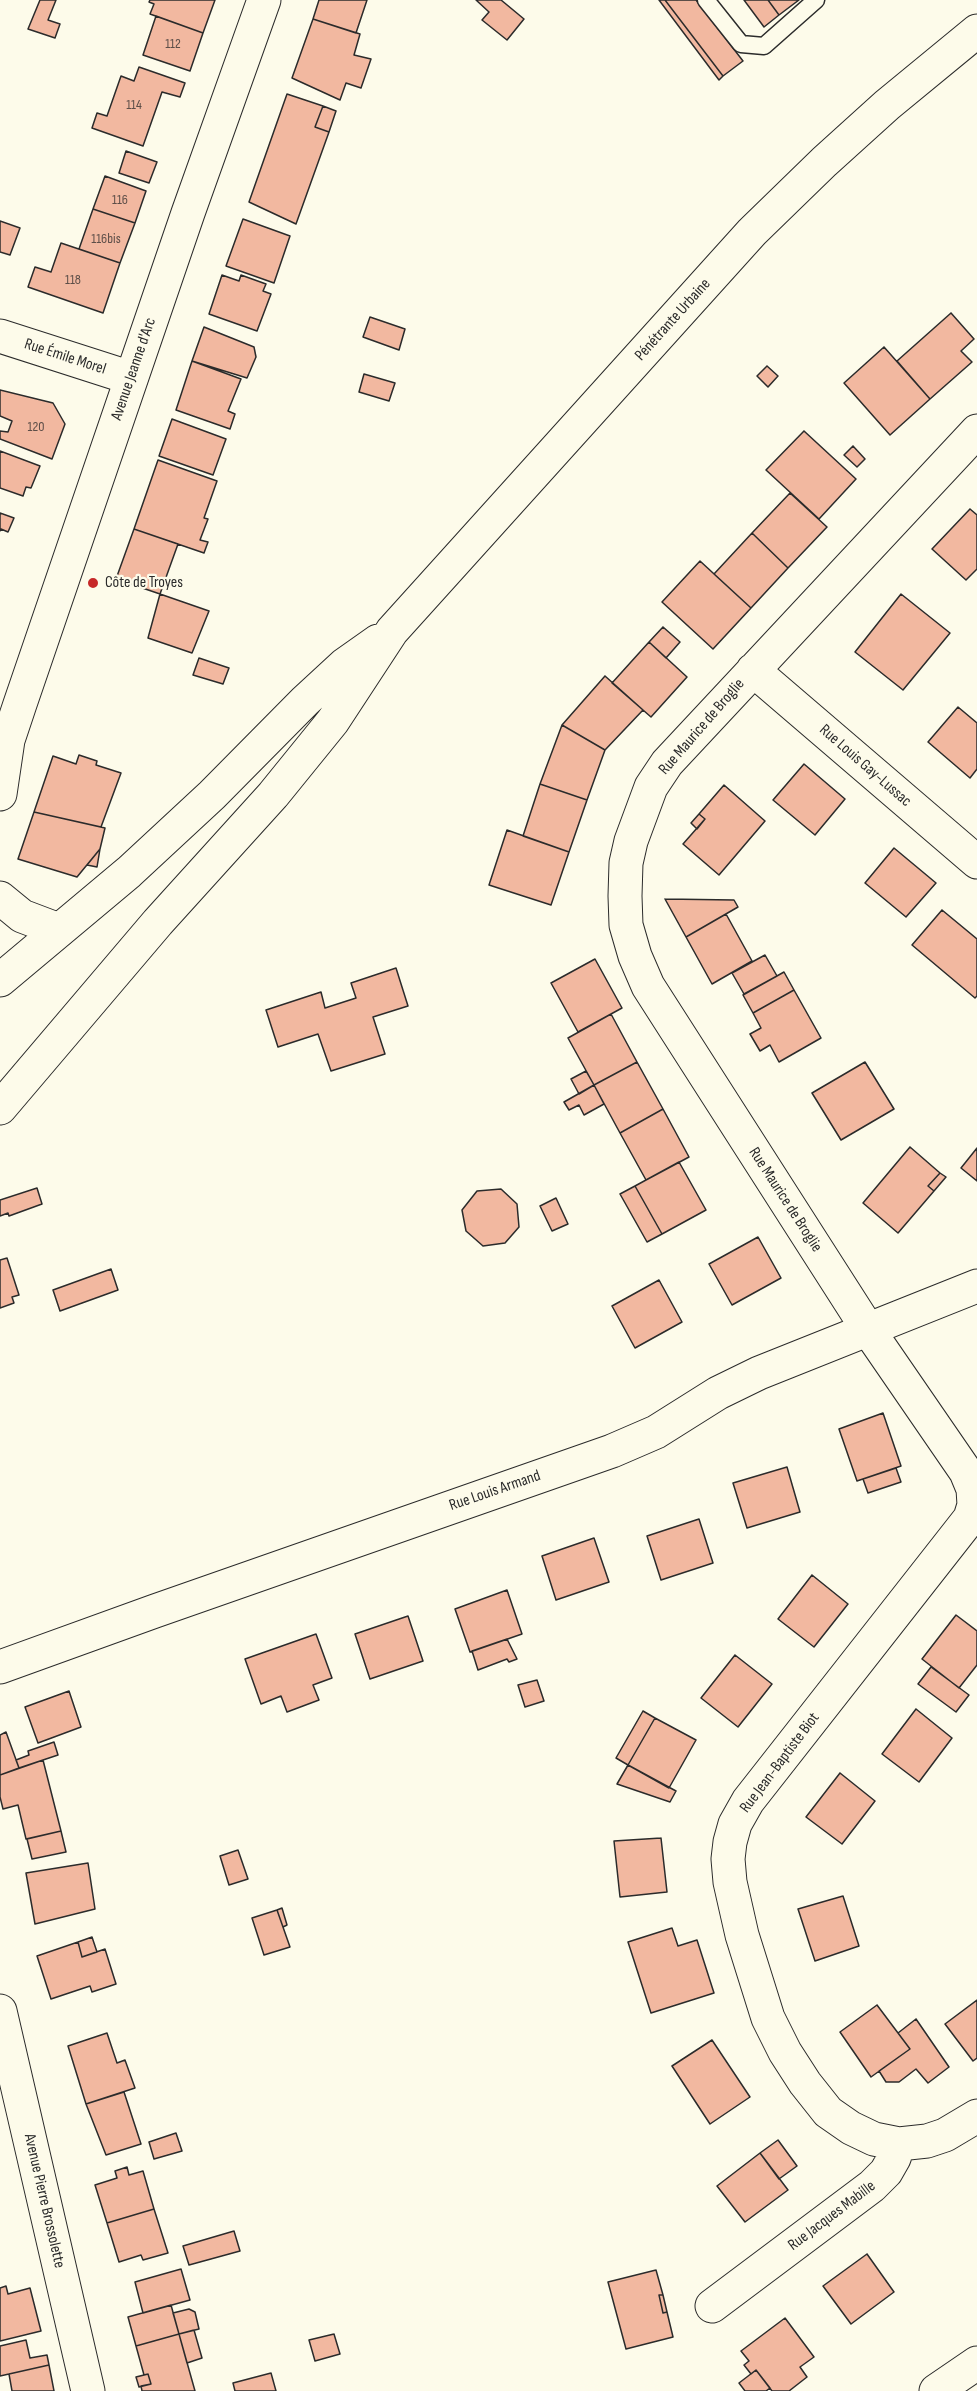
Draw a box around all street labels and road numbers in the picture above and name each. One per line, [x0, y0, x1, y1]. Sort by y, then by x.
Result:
street label: Pénétrante Urbaine [631, 275, 715, 365]
street label: Avenue Jeanne d'Arc [107, 315, 161, 423]
street label: Rue Émile Morel [22, 335, 108, 379]
street label: Rue Maurice de Broglie [655, 675, 749, 779]
street label: Rue Louis Gay-Lussac [815, 721, 915, 811]
street label: Rue Maurice de Broglie [744, 1144, 826, 1256]
street label: Rue Louis Armand [447, 1466, 543, 1516]
street label: Rue Jean-Baptiste Biot [736, 1709, 824, 1817]
street label: Avenue Pierre Brossolette [19, 2132, 69, 2270]
street label: Rue Jacques Mabille [784, 2177, 880, 2255]

